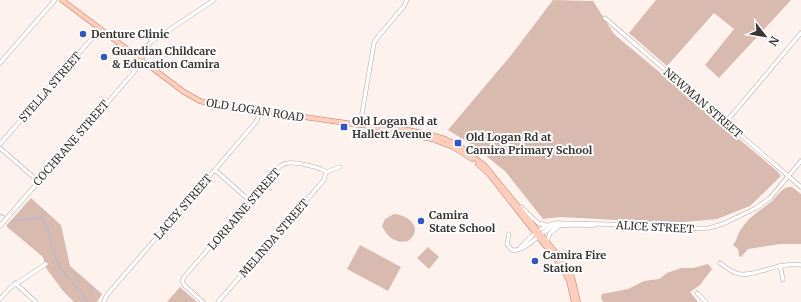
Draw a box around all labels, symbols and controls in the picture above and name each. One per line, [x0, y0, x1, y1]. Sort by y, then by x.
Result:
north arrow [745, 16, 785, 56]
place label: Denture Clinic [91, 27, 169, 41]
marker: Denture Clinic [78, 29, 88, 39]
text: N [765, 34, 782, 49]
place label: Guardian Childcare & Education Camira [112, 44, 220, 71]
street label: STELLA STREET [16, 49, 85, 125]
marker: Guardian Childcare & Education Camira [99, 52, 109, 62]
street label: NEWMAN STREET [661, 65, 746, 141]
street label: OLD LOGAN ROAD [205, 95, 305, 125]
street label: COCHRANE STREET [30, 97, 112, 189]
place label: Old Logan Rd at Hallett Avenue [352, 114, 438, 141]
marker: Old Logan Rd at Hallett Avenue [339, 122, 349, 132]
place label: Old Logan Rd at Camira Primary School [466, 130, 593, 157]
marker: Old Logan Rd at Camira Primary School [453, 138, 463, 148]
street label: LORRAINE STREET [205, 165, 283, 253]
street label: LACEY STREET [151, 171, 215, 242]
street label: MELINDA STREET [236, 196, 312, 280]
place label: Camira State School [429, 208, 496, 235]
marker: Camira State School [416, 216, 426, 226]
street label: ALICE STREET [615, 218, 695, 236]
place label: Camira Fire Station [543, 248, 606, 275]
marker: Camira Fire Station [530, 256, 540, 266]

